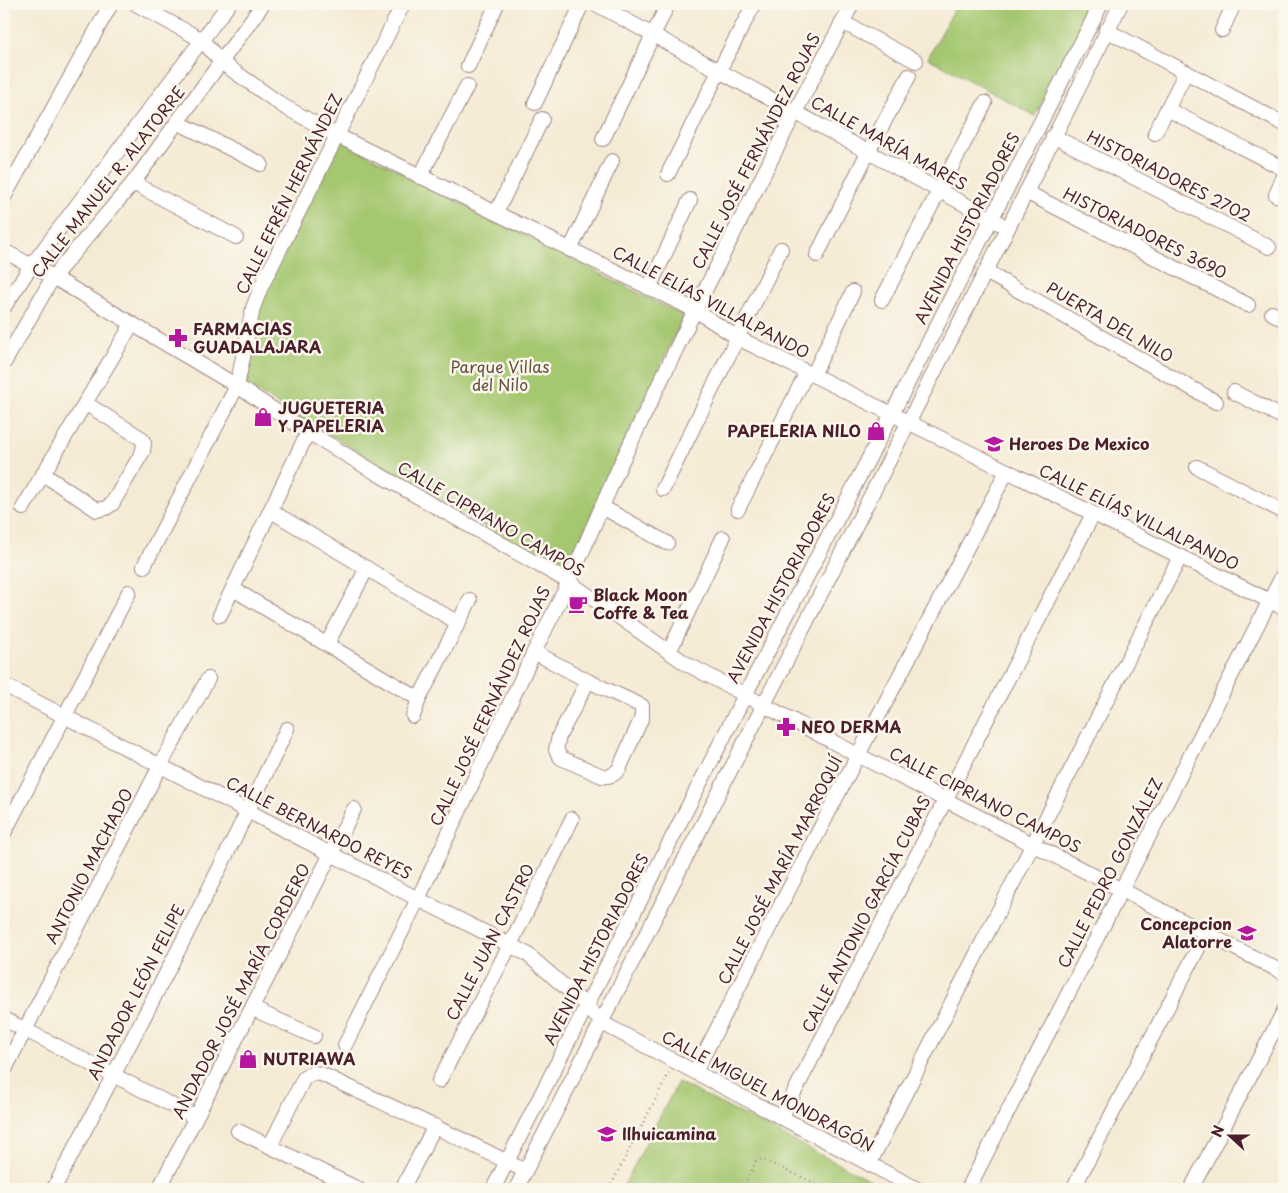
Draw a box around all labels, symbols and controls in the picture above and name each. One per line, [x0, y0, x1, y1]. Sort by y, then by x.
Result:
street label: CALLE JOSÉ FERNÁNDEZ ROJAS [685, 28, 825, 273]
street label: CALLE MANUEL R. ALATORRE [25, 80, 190, 282]
street label: CALLE EFRÉN HERNÁNDEZ [229, 89, 347, 298]
street label: CALLE MARÍA MARES [807, 89, 972, 195]
street label: HISTORIADORES 2702 [1083, 123, 1256, 227]
street label: AVENIDA HISTORIADORES [907, 128, 1025, 327]
street label: HISTORIADORES 3690 [1059, 180, 1232, 284]
street label: CALLE ELÍAS VILLALPANDO [609, 239, 814, 363]
street label: PUERTA DEL NILO [1043, 275, 1178, 367]
place label: FARMACIAS GUADALAJARA [193, 316, 322, 358]
pharmacy icon: FARMACIAS GUADALAJARA [167, 327, 189, 349]
park label: Parque Villas del Nilo [451, 354, 550, 396]
place label: JUGUETERIA Y PAPELERIA [278, 395, 385, 437]
shop icon: JUGUETERIA Y PAPELERIA [252, 406, 274, 428]
place label: PAPELERIA NILO [727, 418, 861, 442]
shop icon: PAPELERIA NILO [865, 420, 887, 442]
place label: Heroes De Mexico [1009, 431, 1149, 455]
school or university icon: Heroes De Mexico [983, 433, 1005, 455]
street label: CALLE CIPRIANO CAMPOS [394, 455, 589, 582]
street label: CALLE ELÍAS VILLALPANDO [1035, 457, 1244, 575]
street label: AVENIDA HISTORIADORES [720, 488, 840, 687]
street label: CALLE JOSÉ FERNÁNDEZ ROJAS [423, 582, 555, 830]
place label: Black Moon Coffe & Tea [593, 582, 689, 624]
cafe icon: Black Moon Coffe & Tea [567, 593, 589, 615]
place label: NEO DERMA [801, 714, 901, 738]
pharmacy icon: NEO DERMA [775, 716, 797, 738]
street label: CALLE CIPRIANO CAMPOS [885, 740, 1086, 858]
street label: CALLE JOSÉ MARÍA MARROQUÍ [711, 750, 848, 988]
street label: CALLE BERNARDO REYES [222, 770, 417, 885]
street label: CALLE PEDRO GONZÁLEZ [1051, 773, 1168, 972]
street label: ANTONIO MACHADO [38, 784, 138, 947]
street label: CALLE ANTONIO GARCÍA CUBAS [795, 791, 936, 1036]
street label: AVENIDA HISTORIADORES [536, 849, 654, 1048]
street label: ANDADOR JOSÉ MARÍA CORDERO [165, 859, 315, 1122]
street label: CALLE JUAN CASTRO [439, 859, 539, 1024]
street label: ANDADOR LEÓN FELIPE [80, 900, 190, 1084]
place label: Concepcion Alatorre [1140, 911, 1232, 953]
school or university icon: Concepcion Alatorre [1236, 922, 1258, 944]
street label: CALLE MIGUEL MONDRAGÓN [658, 1024, 879, 1156]
place label: NUTRIAWA [263, 1046, 356, 1070]
shop icon: NUTRIAWA [237, 1048, 259, 1070]
north arrow [1206, 1110, 1256, 1160]
place label: Ilhuicamina [622, 1121, 716, 1145]
text: N [1206, 1122, 1229, 1140]
school or university icon: Ilhuicamina [596, 1123, 618, 1145]

